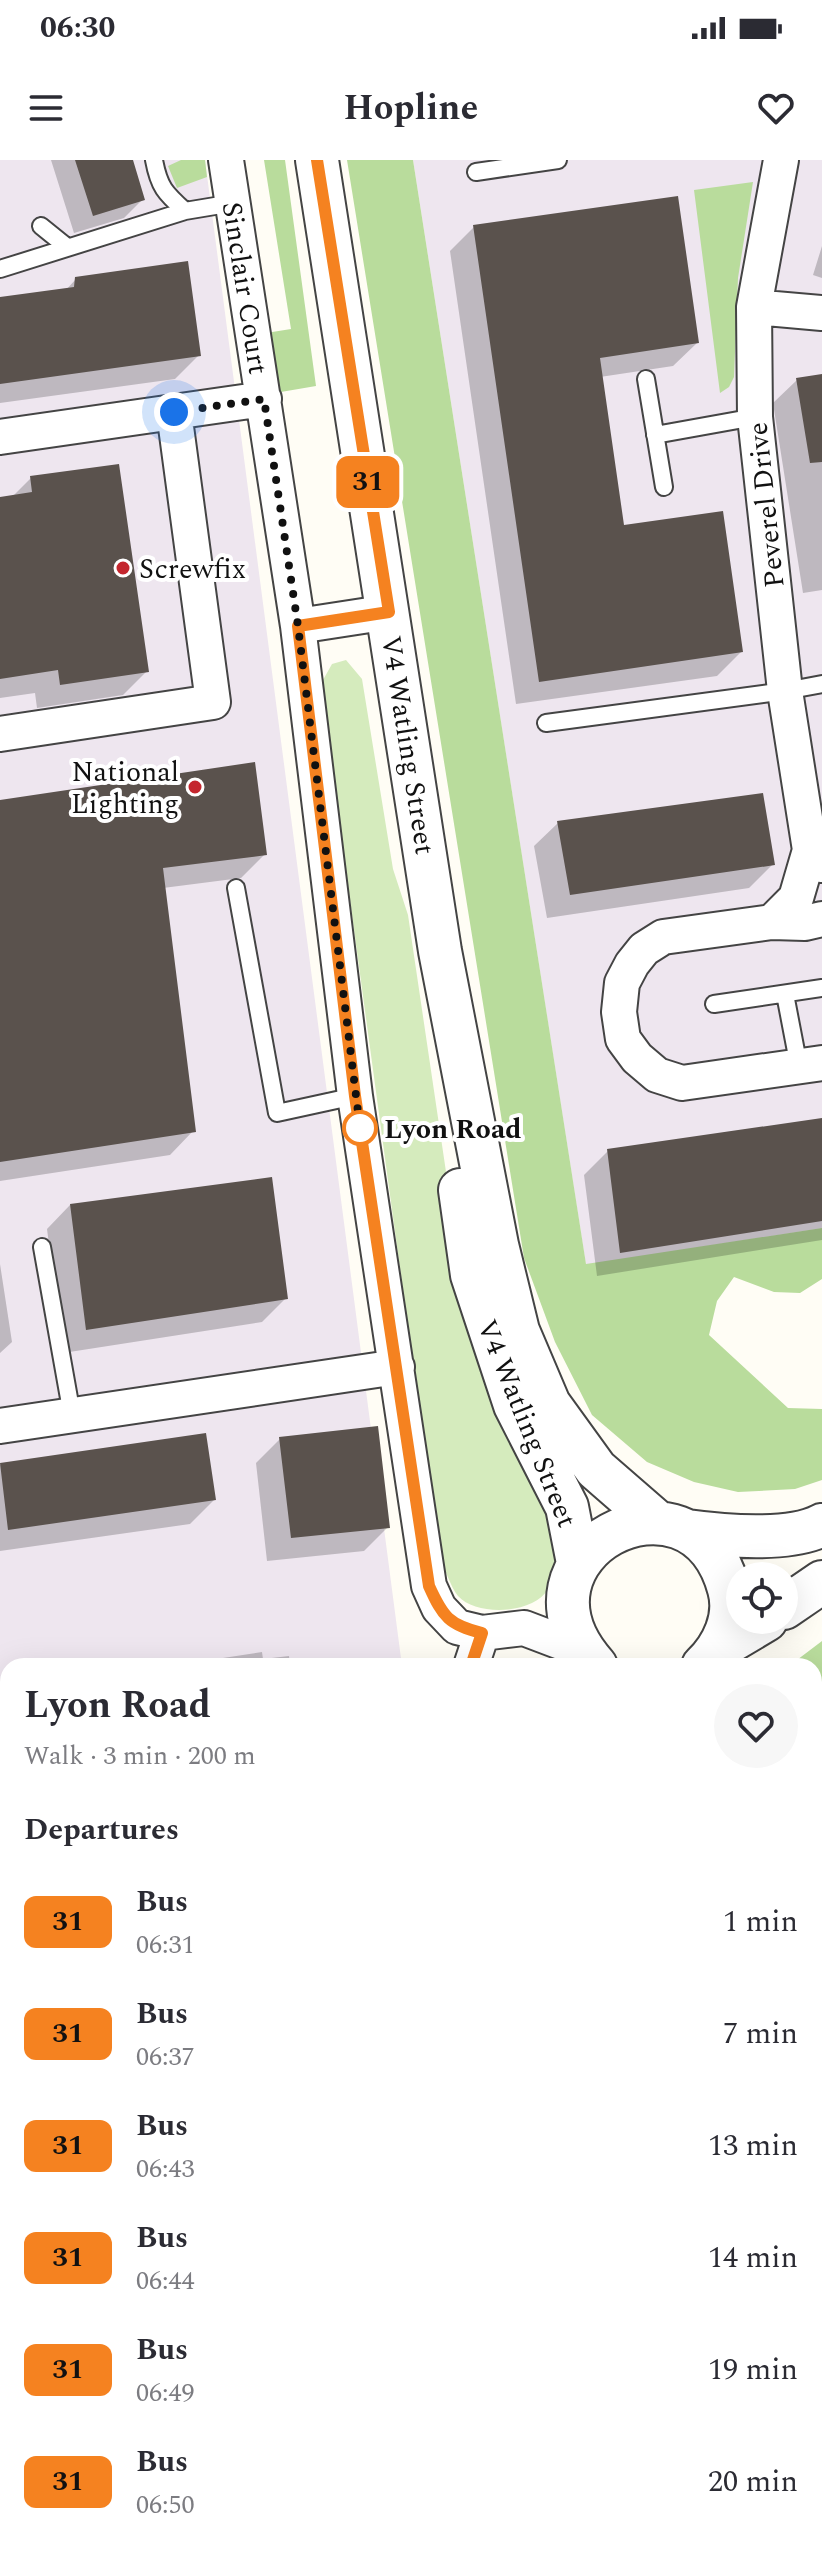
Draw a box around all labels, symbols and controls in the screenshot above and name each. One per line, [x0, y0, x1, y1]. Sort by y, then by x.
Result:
text: 06:30 [40, 5, 115, 51]
text: Hopline [344, 81, 478, 136]
icon: menu [24, 86, 68, 130]
icon: heart [754, 86, 798, 130]
street label: Sinclair Court [210, 199, 279, 378]
your location [154, 392, 194, 432]
street label: Peverel Drive [736, 420, 797, 590]
line badge: 31 [332, 456, 404, 508]
text: 31 [352, 460, 384, 503]
place label: Screwfix [139, 548, 246, 591]
marker: Screwfix [114, 559, 132, 577]
street label: V4 Watling Street [369, 633, 446, 858]
place label: National Lighting [71, 751, 179, 826]
marker: National Lighting [186, 778, 204, 796]
place label: Lyon Road [384, 1108, 522, 1151]
marker: Lyon Road [343, 1111, 377, 1145]
street label: V4 Watling Street [465, 1313, 588, 1534]
map controls [726, 1562, 798, 1634]
button: locate [726, 1562, 798, 1634]
text: Lyon Road [24, 1677, 211, 1735]
button: heart [714, 1684, 798, 1768]
text: Walk · 3 min · 200 m [24, 1736, 256, 1776]
text: Departures [24, 1807, 179, 1853]
text: Bus [136, 1879, 188, 1925]
text: 1 min [723, 1899, 798, 1945]
text: 31 [52, 1900, 84, 1943]
text: 06:31 [136, 1925, 195, 1965]
text: Bus [136, 1991, 188, 2037]
text: 7 min [723, 2011, 798, 2057]
text: 31 [52, 2012, 84, 2055]
text: 06:37 [136, 2037, 195, 2077]
text: Bus [136, 2103, 188, 2149]
text: 13 min [708, 2123, 798, 2169]
text: 31 [52, 2124, 84, 2167]
text: 06:43 [136, 2149, 195, 2189]
text: Bus [136, 2215, 188, 2261]
text: 14 min [708, 2235, 798, 2281]
text: 31 [52, 2236, 84, 2279]
text: 06:44 [136, 2261, 195, 2301]
text: Bus [136, 2327, 188, 2373]
text: 19 min [708, 2347, 798, 2393]
text: 31 [52, 2348, 84, 2391]
text: 06:49 [136, 2373, 195, 2413]
text: Bus [136, 2439, 188, 2485]
text: 20 min [708, 2459, 798, 2505]
text: 31 [52, 2460, 84, 2503]
text: 06:50 [136, 2485, 195, 2525]

